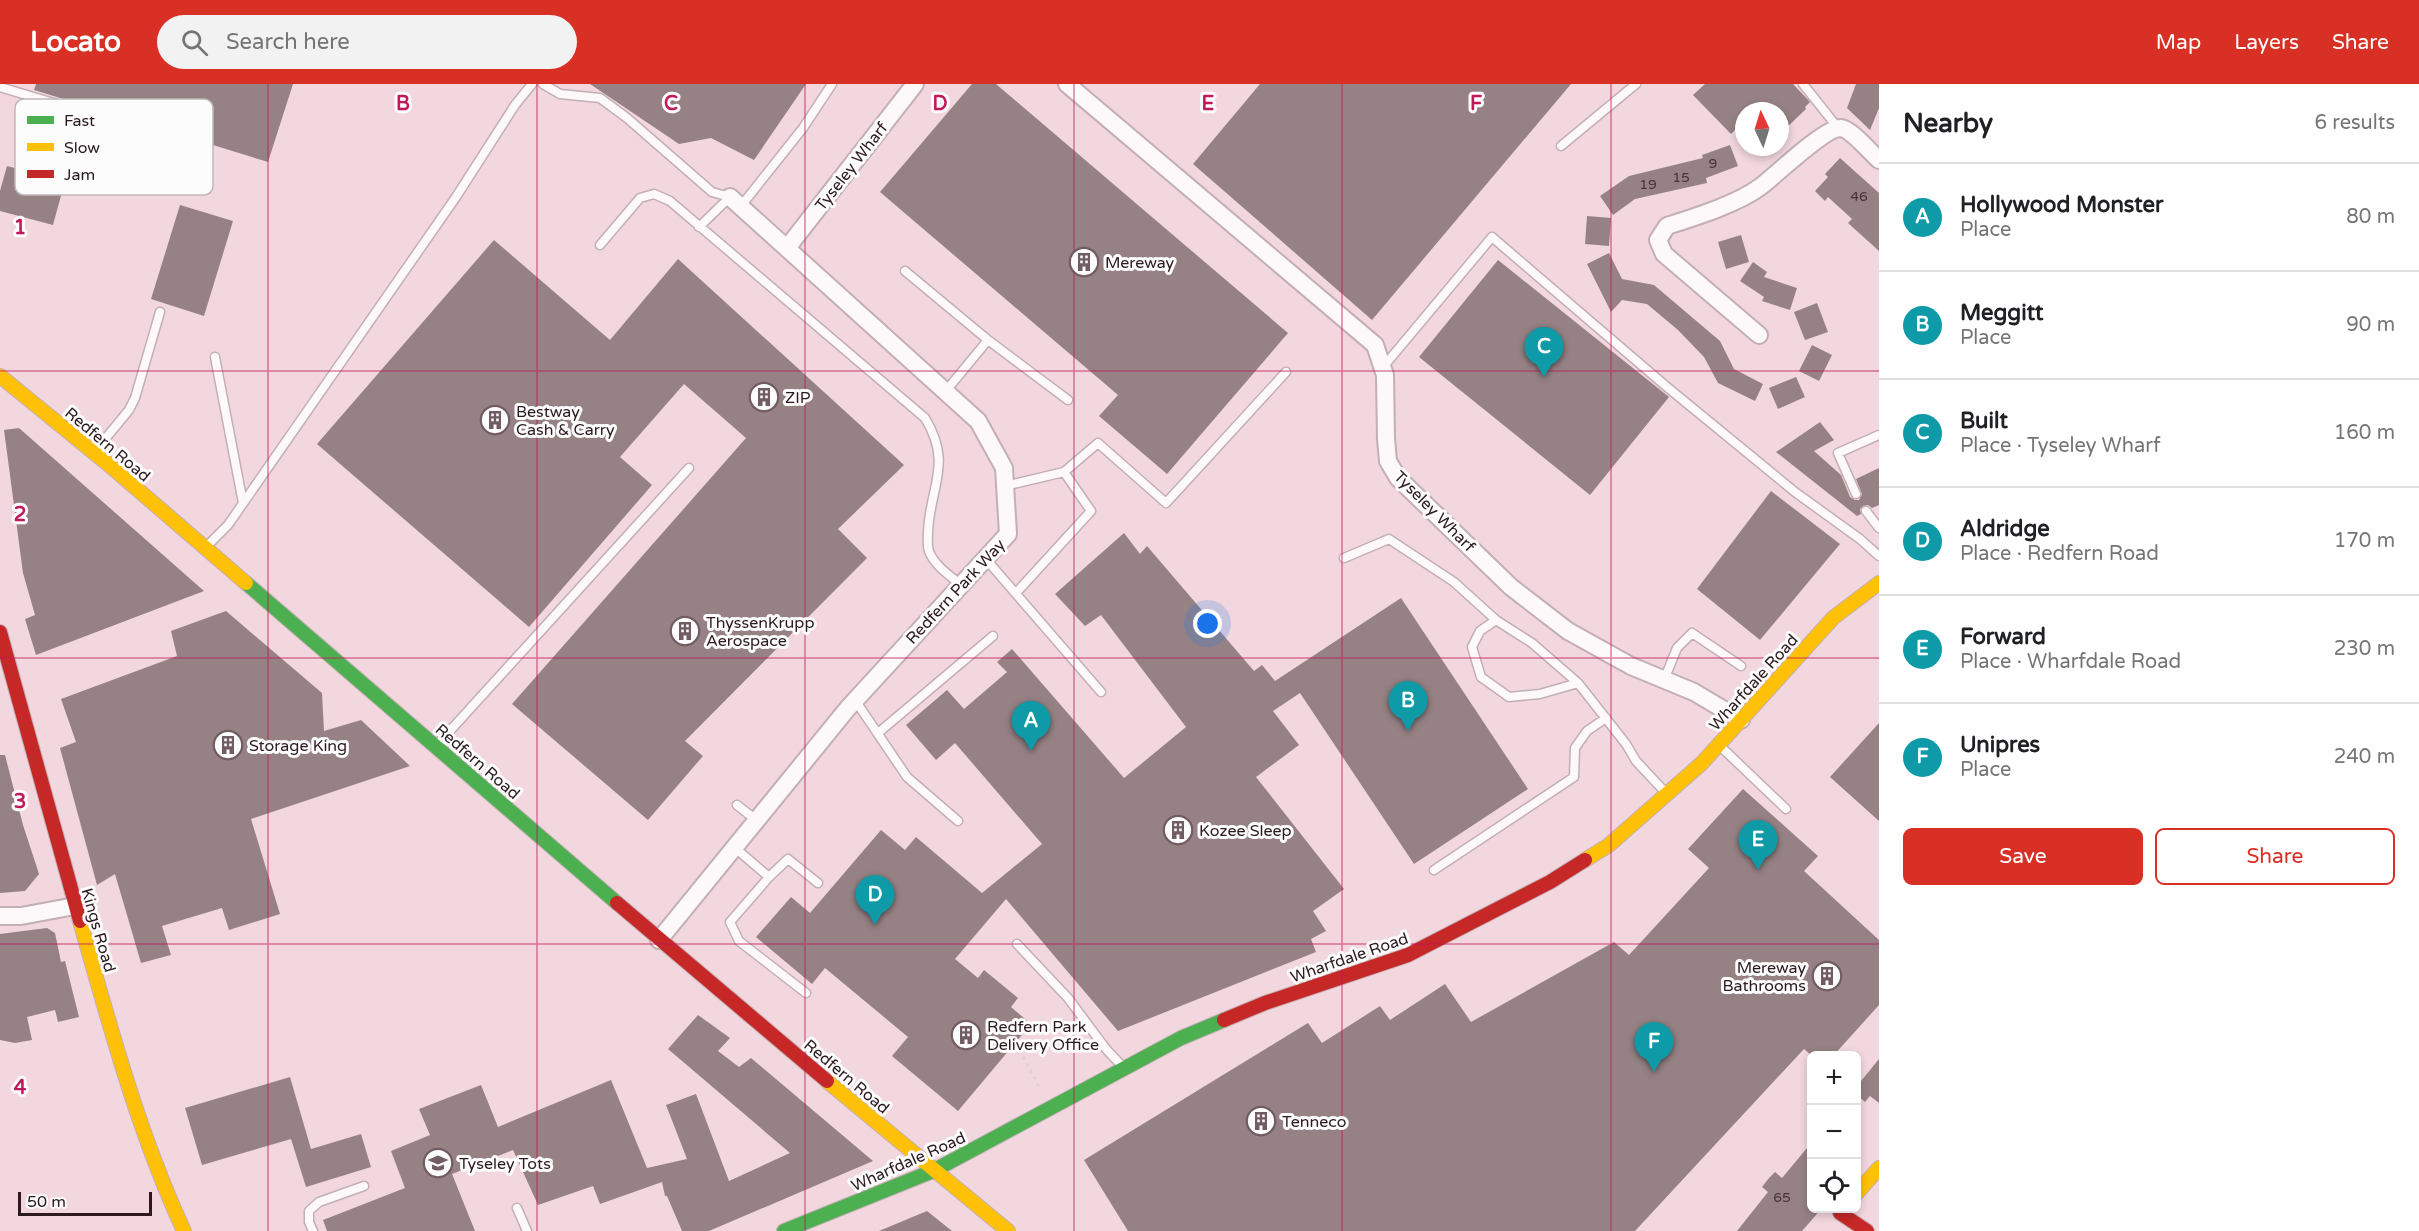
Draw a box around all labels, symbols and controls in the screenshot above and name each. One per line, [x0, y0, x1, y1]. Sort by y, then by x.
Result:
search box [157, 15, 577, 69]
text: Locato [30, 25, 121, 59]
icon: search [178, 26, 211, 59]
text: Search here [226, 29, 350, 55]
text: Map [2156, 30, 2201, 55]
text: Layers [2234, 30, 2299, 55]
text: Share [2332, 30, 2389, 55]
text: B [396, 92, 410, 116]
text: C [664, 92, 678, 116]
text: D [932, 92, 948, 116]
text: E [1202, 92, 1215, 116]
text: F [1470, 92, 1482, 116]
legend [15, 99, 213, 195]
north arrow [1735, 102, 1789, 156]
text: Nearby [1903, 108, 1993, 139]
text: Fast [64, 111, 95, 131]
text: 6 results [2315, 111, 2395, 135]
street label: Tyseley Wharf [811, 118, 893, 215]
text: Slow [64, 138, 100, 158]
house number: 9 [1709, 155, 1717, 172]
text: Jam [64, 165, 95, 185]
house number: 15 [1672, 169, 1690, 186]
house number: 19 [1639, 176, 1657, 193]
house number: 46 [1850, 188, 1868, 205]
text: Hollywood Monster [1960, 192, 2163, 218]
text: A [1915, 205, 1930, 229]
text: 80 m [2346, 205, 2395, 229]
text: 1 [14, 216, 26, 240]
text: Place [1960, 218, 2011, 242]
building icon: Mereway [1068, 246, 1100, 278]
place label: Mereway [1105, 253, 1175, 273]
text: Meggitt [1960, 300, 2043, 326]
text: B [1916, 313, 1929, 337]
text: 90 m [2346, 313, 2395, 337]
text: Place [1960, 326, 2011, 350]
pin: C [1524, 328, 1564, 377]
building icon: ZIP [748, 381, 780, 413]
place label: ZIP [785, 388, 811, 408]
place label: Bestway Cash & Carry [516, 402, 615, 440]
street label: Redfern Road [61, 403, 154, 486]
building icon: Bestway Cash & Carry [479, 404, 511, 436]
text: Built [1960, 408, 2008, 434]
text: C [1916, 421, 1929, 445]
text: 160 m [2334, 421, 2395, 445]
text: Place · Tyseley Wharf [1960, 434, 2161, 458]
street label: Tyseley Wharf [1389, 467, 1480, 557]
text: 2 [14, 503, 26, 527]
text: Aldridge [1960, 516, 2050, 542]
text: D [1915, 529, 1930, 553]
text: 170 m [2334, 529, 2395, 553]
street label: Redfern Park Way [902, 535, 1010, 648]
text: Place · Redfern Road [1960, 542, 2159, 566]
your location [1193, 609, 1222, 638]
place label: ThyssenKrupp Aerospace [706, 613, 815, 651]
building icon: ThyssenKrupp Aerospace [669, 615, 701, 647]
text: Forward [1960, 624, 2046, 650]
street label: Wharfdale Road [1705, 630, 1802, 735]
text: E [1916, 637, 1929, 661]
text: 230 m [2334, 637, 2395, 661]
text: Place · Wharfdale Road [1960, 650, 2181, 674]
pin: B [1388, 682, 1428, 731]
pin: A [1012, 702, 1050, 751]
street label: Redfern Road [431, 720, 524, 804]
building icon: Storage King [212, 729, 244, 761]
text: Unipres [1960, 732, 2040, 758]
place label: Storage King [249, 736, 347, 756]
text: F [1916, 745, 1929, 769]
text: 240 m [2334, 745, 2395, 769]
text: Place [1960, 758, 2011, 782]
text: 3 [14, 790, 26, 814]
building icon: Kozee Sleep [1162, 814, 1194, 846]
pin: E [1738, 820, 1778, 870]
place label: Kozee Sleep [1199, 821, 1292, 841]
button: Save [1903, 828, 2143, 885]
button: Share [2155, 828, 2395, 885]
pin: D [856, 876, 894, 925]
street label: Kings Road [76, 886, 120, 975]
street label: Wharfdale Road [1288, 928, 1411, 987]
place label: Mereway Bathrooms [1723, 958, 1806, 996]
building icon: Mereway Bathrooms [1811, 960, 1843, 992]
place label: Redfern Park Delivery Office [987, 1017, 1099, 1055]
building icon: Redfern Park Delivery Office [950, 1019, 982, 1051]
pin: F [1634, 1022, 1674, 1072]
street label: Redfern Road [800, 1035, 893, 1118]
map controls [1807, 1051, 1861, 1213]
button: + [1807, 1051, 1861, 1105]
text: 4 [14, 1076, 27, 1100]
building icon: Tenneco [1245, 1105, 1277, 1137]
button: − [1807, 1105, 1861, 1159]
place label: Tenneco [1282, 1112, 1347, 1132]
street label: Wharfdale Road [848, 1128, 969, 1196]
school or university icon: Tyseley Tots [422, 1147, 454, 1179]
place label: Tyseley Tots [459, 1154, 551, 1174]
button: locate [1807, 1159, 1861, 1213]
scale bar [18, 1189, 152, 1216]
house number: 65 [1773, 1189, 1791, 1206]
text: 50 m [27, 1192, 66, 1212]

